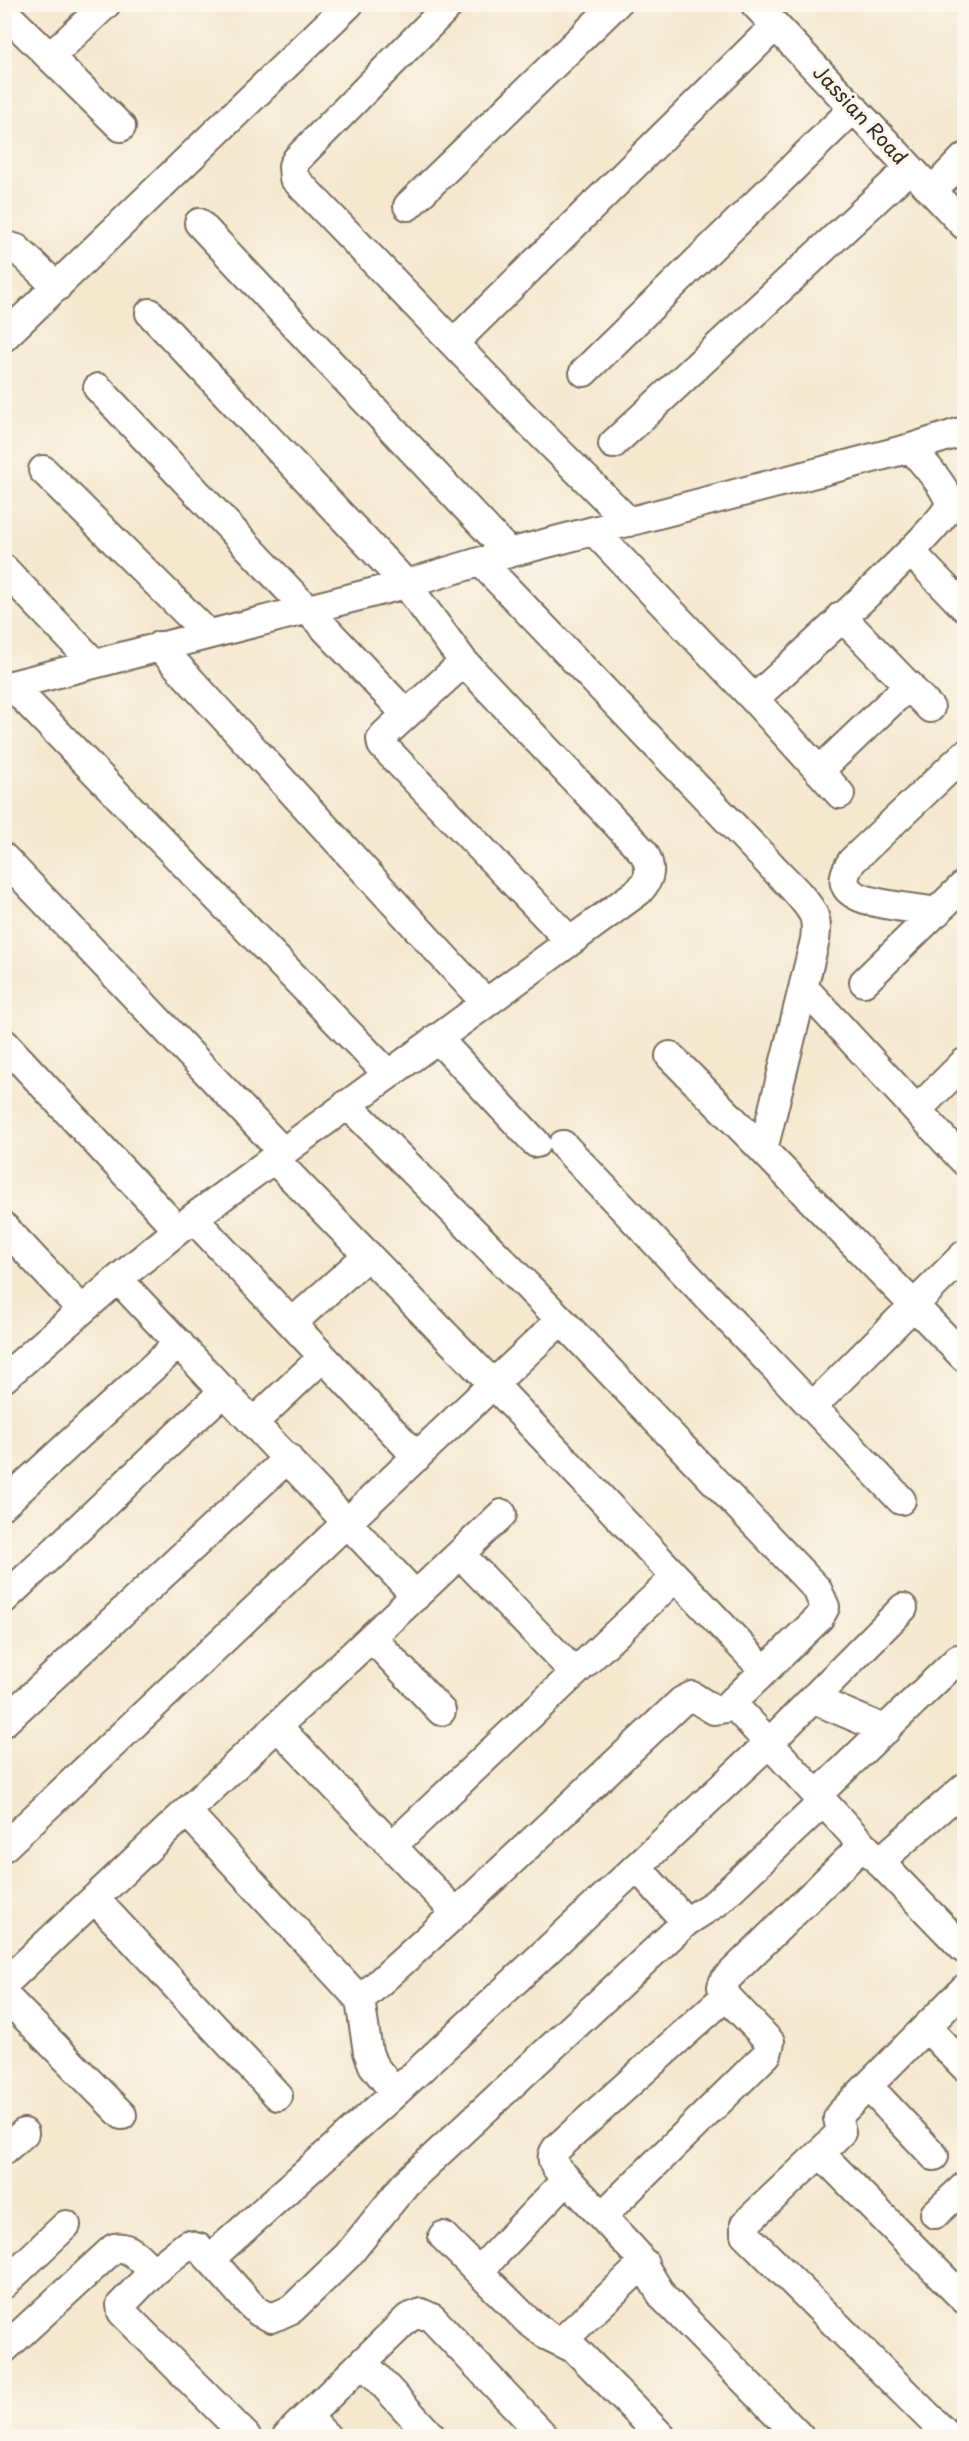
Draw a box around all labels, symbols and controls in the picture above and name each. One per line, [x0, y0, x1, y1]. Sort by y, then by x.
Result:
street label: Jassian Road [806, 58, 915, 171]

